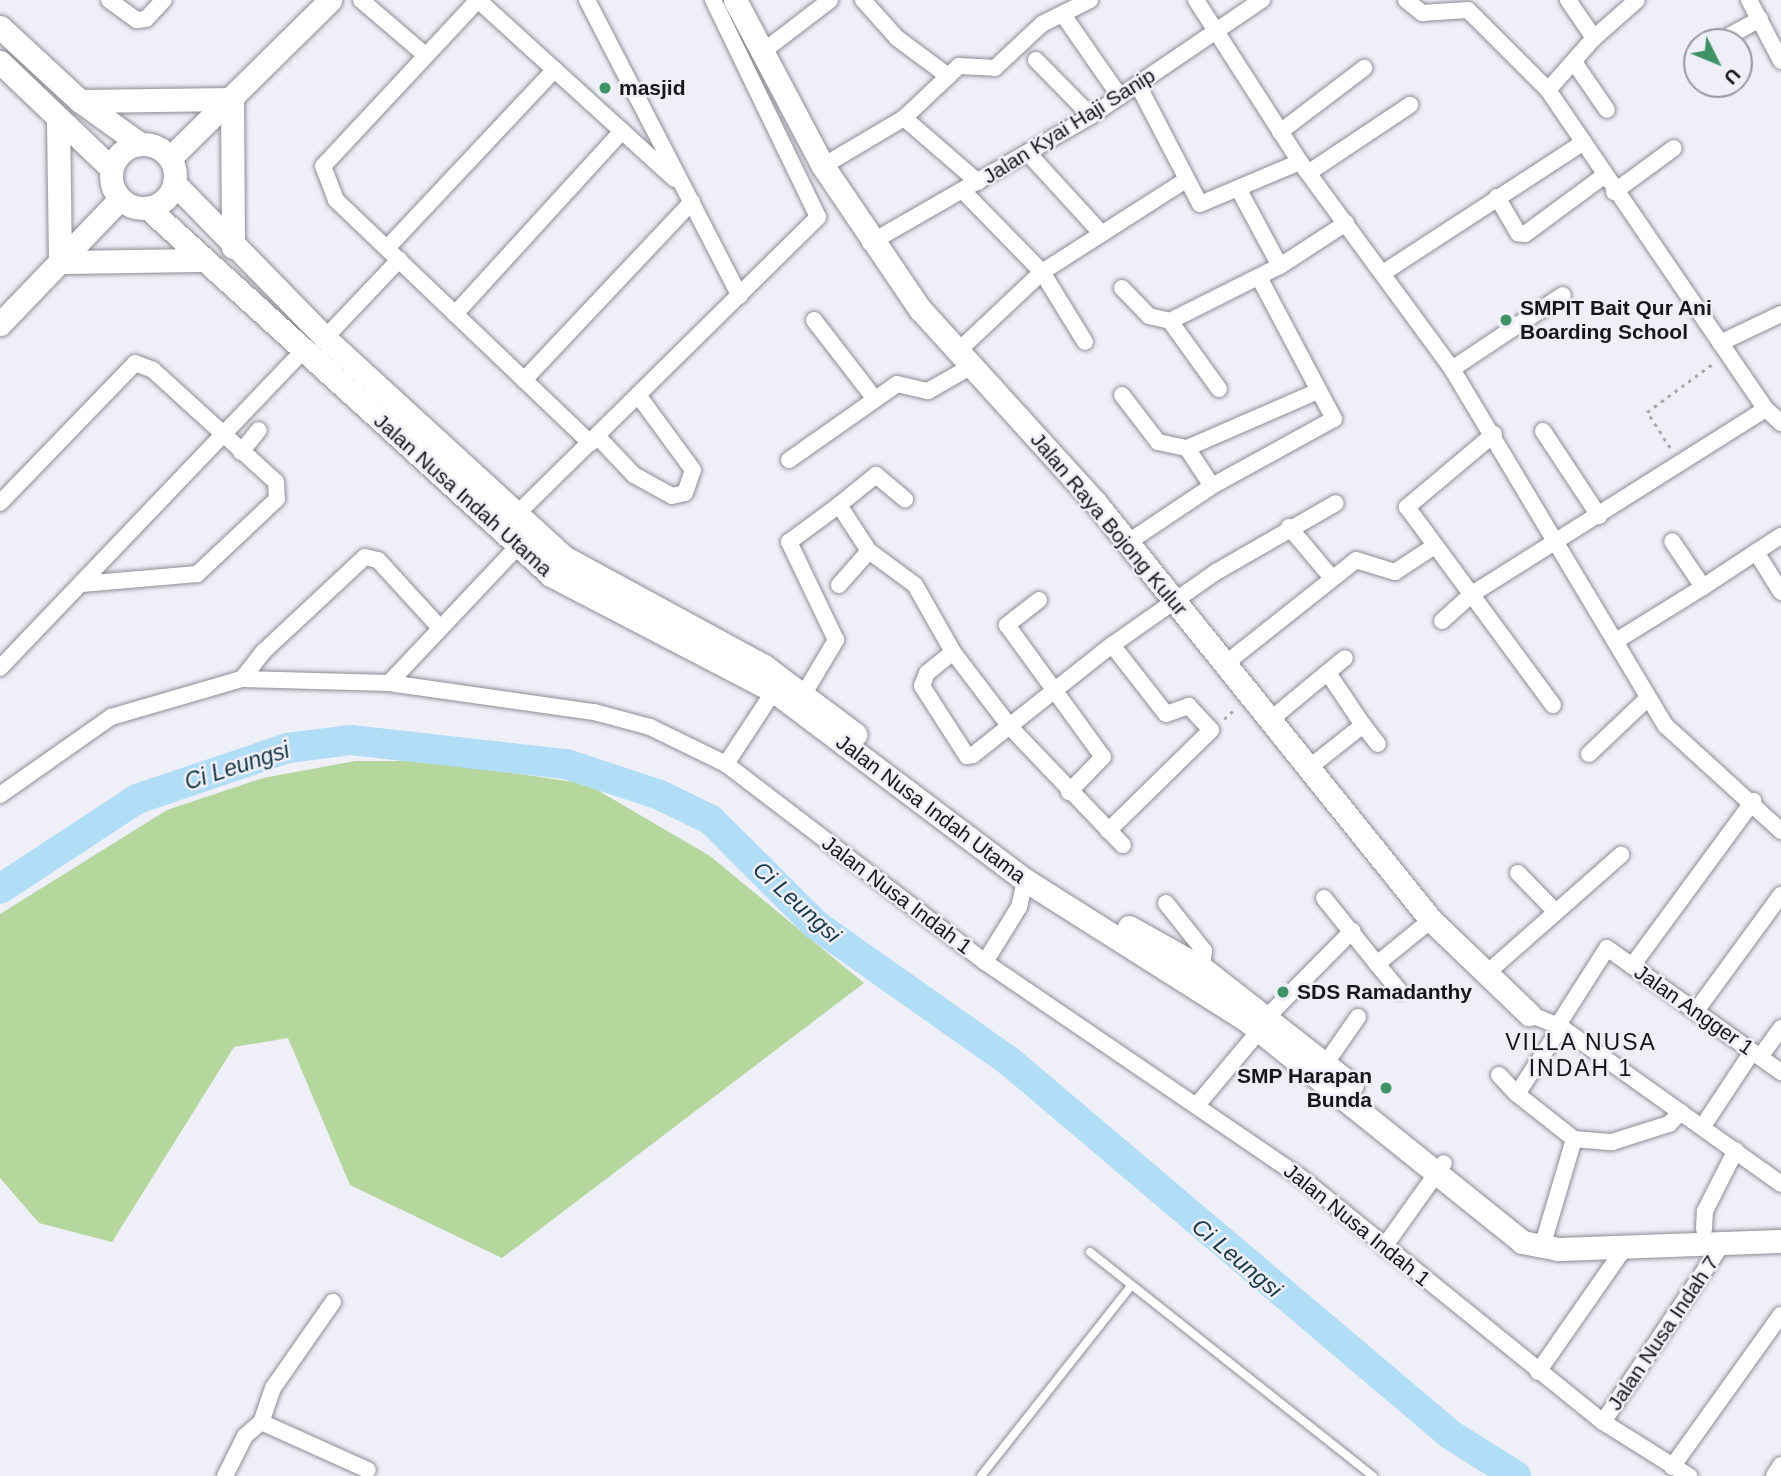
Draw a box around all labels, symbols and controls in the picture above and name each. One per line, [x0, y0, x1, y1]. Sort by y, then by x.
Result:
north arrow [1683, 28, 1753, 98]
street label: Jalan Kyai Haji Sanip [978, 63, 1160, 189]
text: U [1720, 64, 1745, 88]
place label: masjid [619, 75, 686, 101]
marker: masjid [597, 80, 613, 96]
place label: SMPIT Bait Qur Ani Boarding School [1520, 295, 1713, 345]
marker: SMPIT Bait Qur Ani Boarding School [1498, 312, 1514, 328]
street label: Jalan Nusa Indah Utama [369, 408, 557, 582]
street label: Jalan Raya Bojong Kulur [1025, 427, 1193, 621]
street label: Jalan Nusa Indah Utama [831, 729, 1031, 889]
water label: Ci Leungsi [181, 736, 293, 796]
street label: Jalan Nusa Indah 1 [817, 830, 977, 960]
water label: Ci Leungsi [747, 855, 847, 949]
street label: Jalan Angger 1 [1629, 959, 1759, 1061]
place label: SDS Ramadanthy [1297, 979, 1472, 1005]
marker: SDS Ramadanthy [1275, 984, 1291, 1000]
district label: VILLA NUSA INDAH 1 [1506, 1028, 1656, 1082]
place label: SMP Harapan Bunda [1237, 1063, 1372, 1113]
marker: SMP Harapan Bunda [1378, 1080, 1394, 1096]
street label: Jalan Nusa Indah 1 [1279, 1158, 1435, 1292]
water label: Ci Leungsi [1187, 1213, 1287, 1303]
street label: Jalan Nusa Indah 7 [1602, 1251, 1724, 1415]

